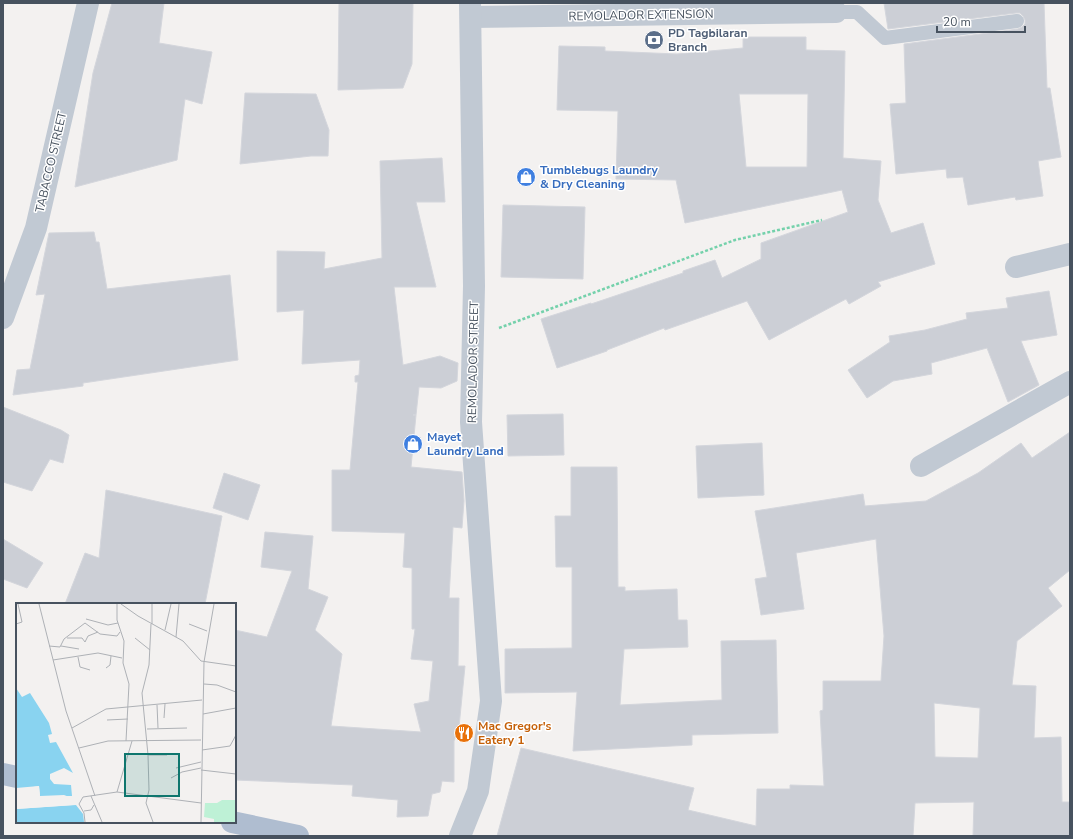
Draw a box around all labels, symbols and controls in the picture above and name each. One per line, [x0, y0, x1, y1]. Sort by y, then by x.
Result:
street label: REMOLADOR EXTENSION [568, 6, 714, 24]
scale bar [937, 8, 1025, 34]
text: 20 m [943, 14, 971, 30]
place label: PD Tagbilaran Branch [668, 25, 747, 55]
bank icon: PD Tagbilaran Branch [643, 29, 665, 51]
street label: TABACCO STREET [32, 109, 71, 214]
place label: Tumblebugs Laundry & Dry Cleaning [540, 162, 659, 192]
shop icon: Tumblebugs Laundry & Dry Cleaning [515, 166, 537, 188]
street label: REMOLADOR STREET [464, 300, 482, 423]
place label: Mayet Laundry Land [427, 429, 504, 459]
shop icon: Mayet Laundry Land [402, 433, 424, 455]
inset map [16, 603, 236, 823]
place label: Mac Gregor's Eatery 1 [478, 718, 552, 748]
restaurant icon: Mac Gregor's Eatery 1 [453, 722, 475, 744]

